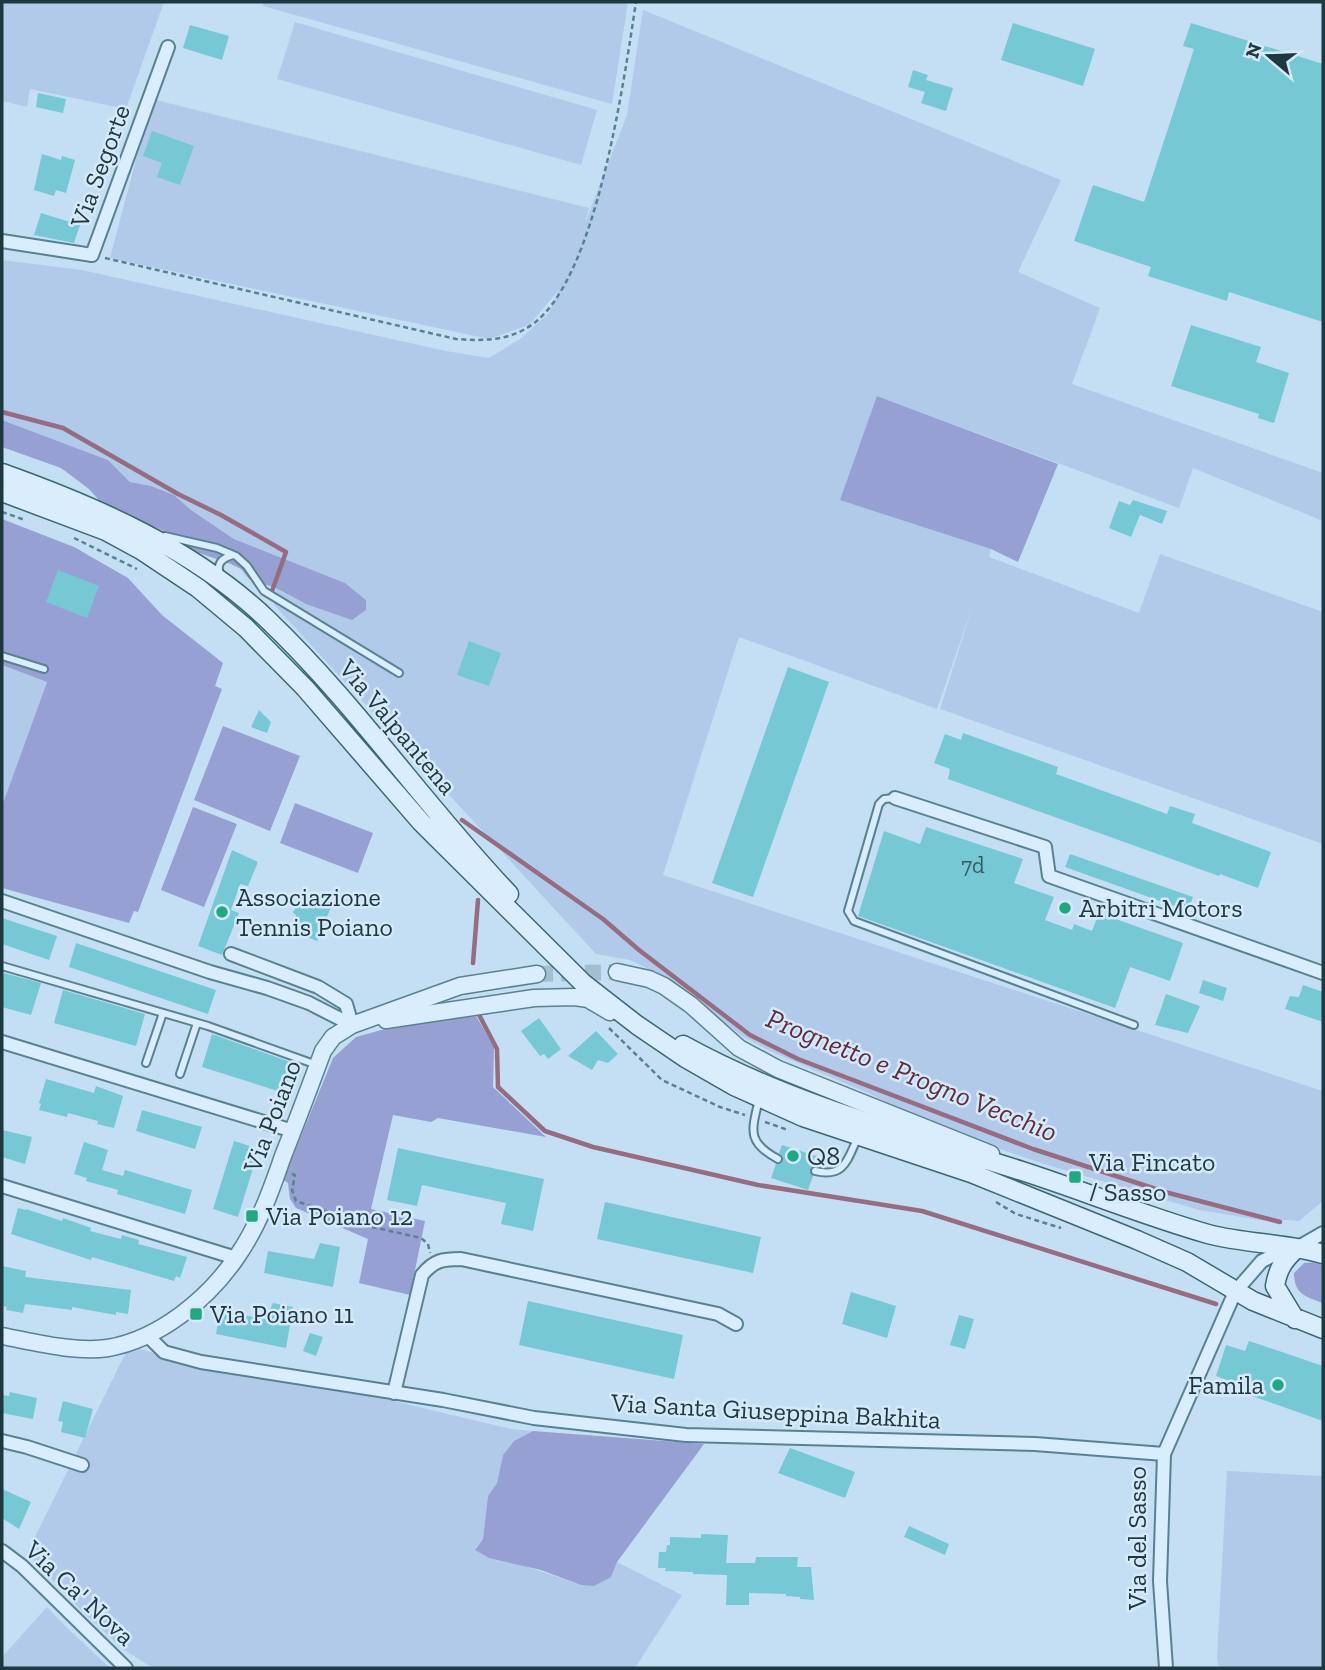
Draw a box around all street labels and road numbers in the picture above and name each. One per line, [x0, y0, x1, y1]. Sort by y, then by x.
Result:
street label: Via Segorte [63, 100, 137, 233]
street label: Via Valpantena [331, 652, 464, 802]
street label: Via Poiano [236, 1055, 308, 1178]
street label: Via Santa Giuseppina Bakhita [609, 1386, 942, 1436]
street label: Via del Sasso [1121, 1466, 1153, 1611]
street label: Via Ca' Nova [17, 1533, 142, 1652]

